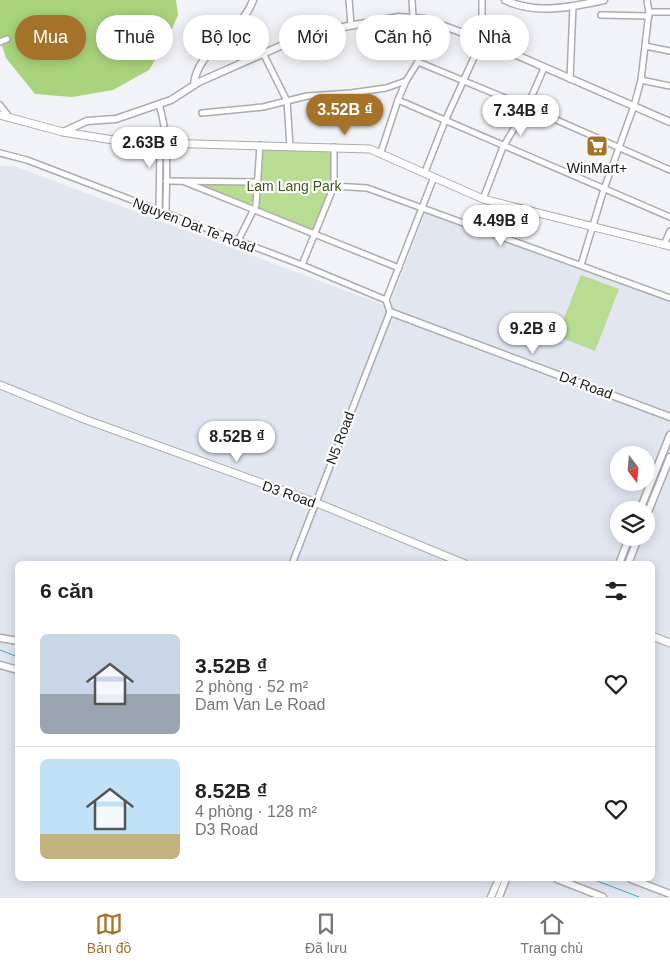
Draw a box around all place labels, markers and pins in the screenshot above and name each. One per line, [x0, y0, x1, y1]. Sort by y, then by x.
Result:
pin: 3.52B ₫ [299, 94, 391, 136]
pin: 7.34B ₫ [475, 94, 567, 137]
pin: 2.63B ₫ [104, 126, 196, 169]
supermarket icon: WinMart+ [585, 134, 609, 158]
place label: WinMart+ [567, 160, 627, 176]
pin: 4.49B ₫ [455, 204, 547, 247]
pin: 9.2B ₫ [492, 312, 574, 355]
pin: 8.52B ₫ [191, 420, 283, 463]

